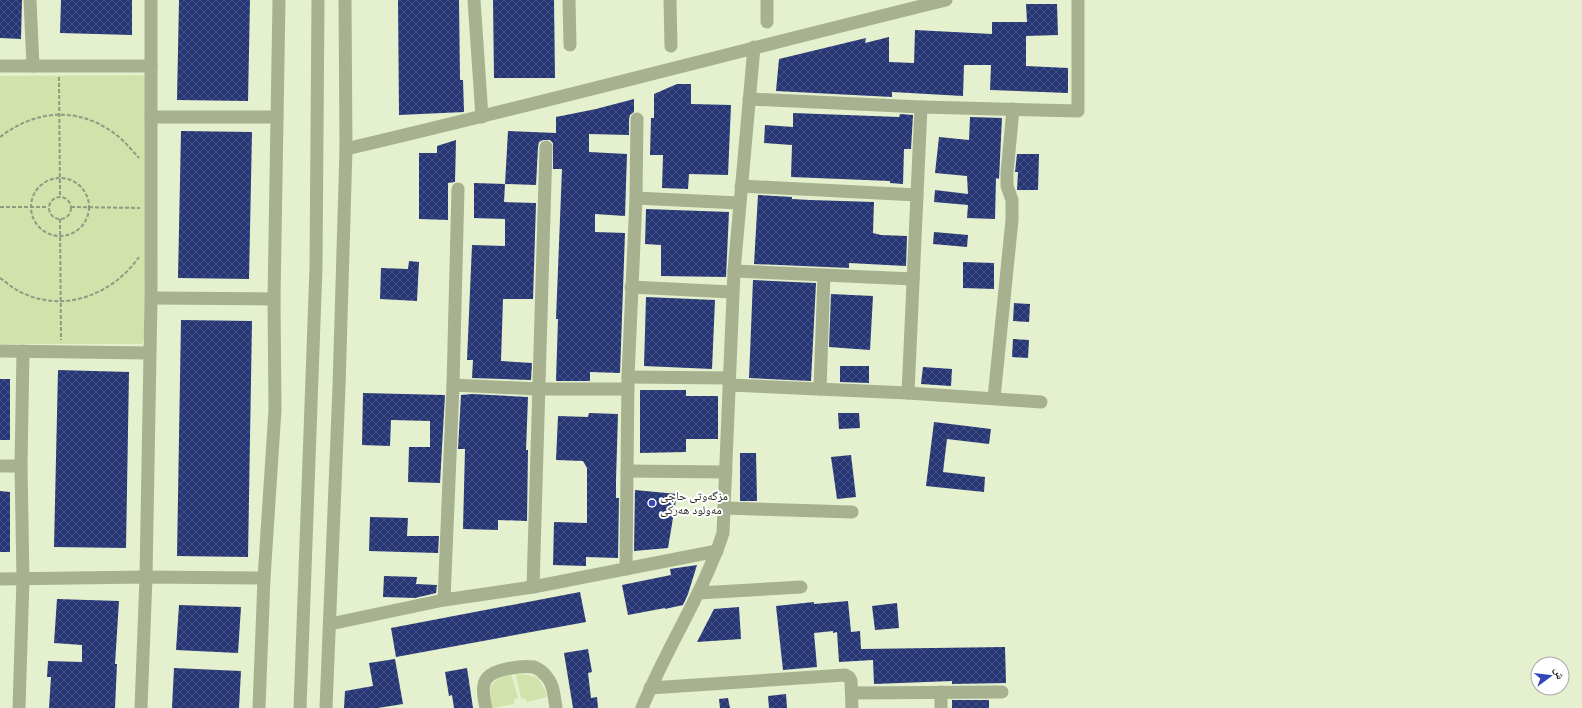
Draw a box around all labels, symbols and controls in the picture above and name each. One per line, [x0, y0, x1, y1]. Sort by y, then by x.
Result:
place label: مزگەوتی حاجی مەولود هەرکی [660, 488, 728, 518]
marker: مزگەوتی حاجی مەولود هەرکی [647, 498, 657, 508]
north arrow [1530, 656, 1570, 696]
text: ش [1550, 666, 1568, 681]

